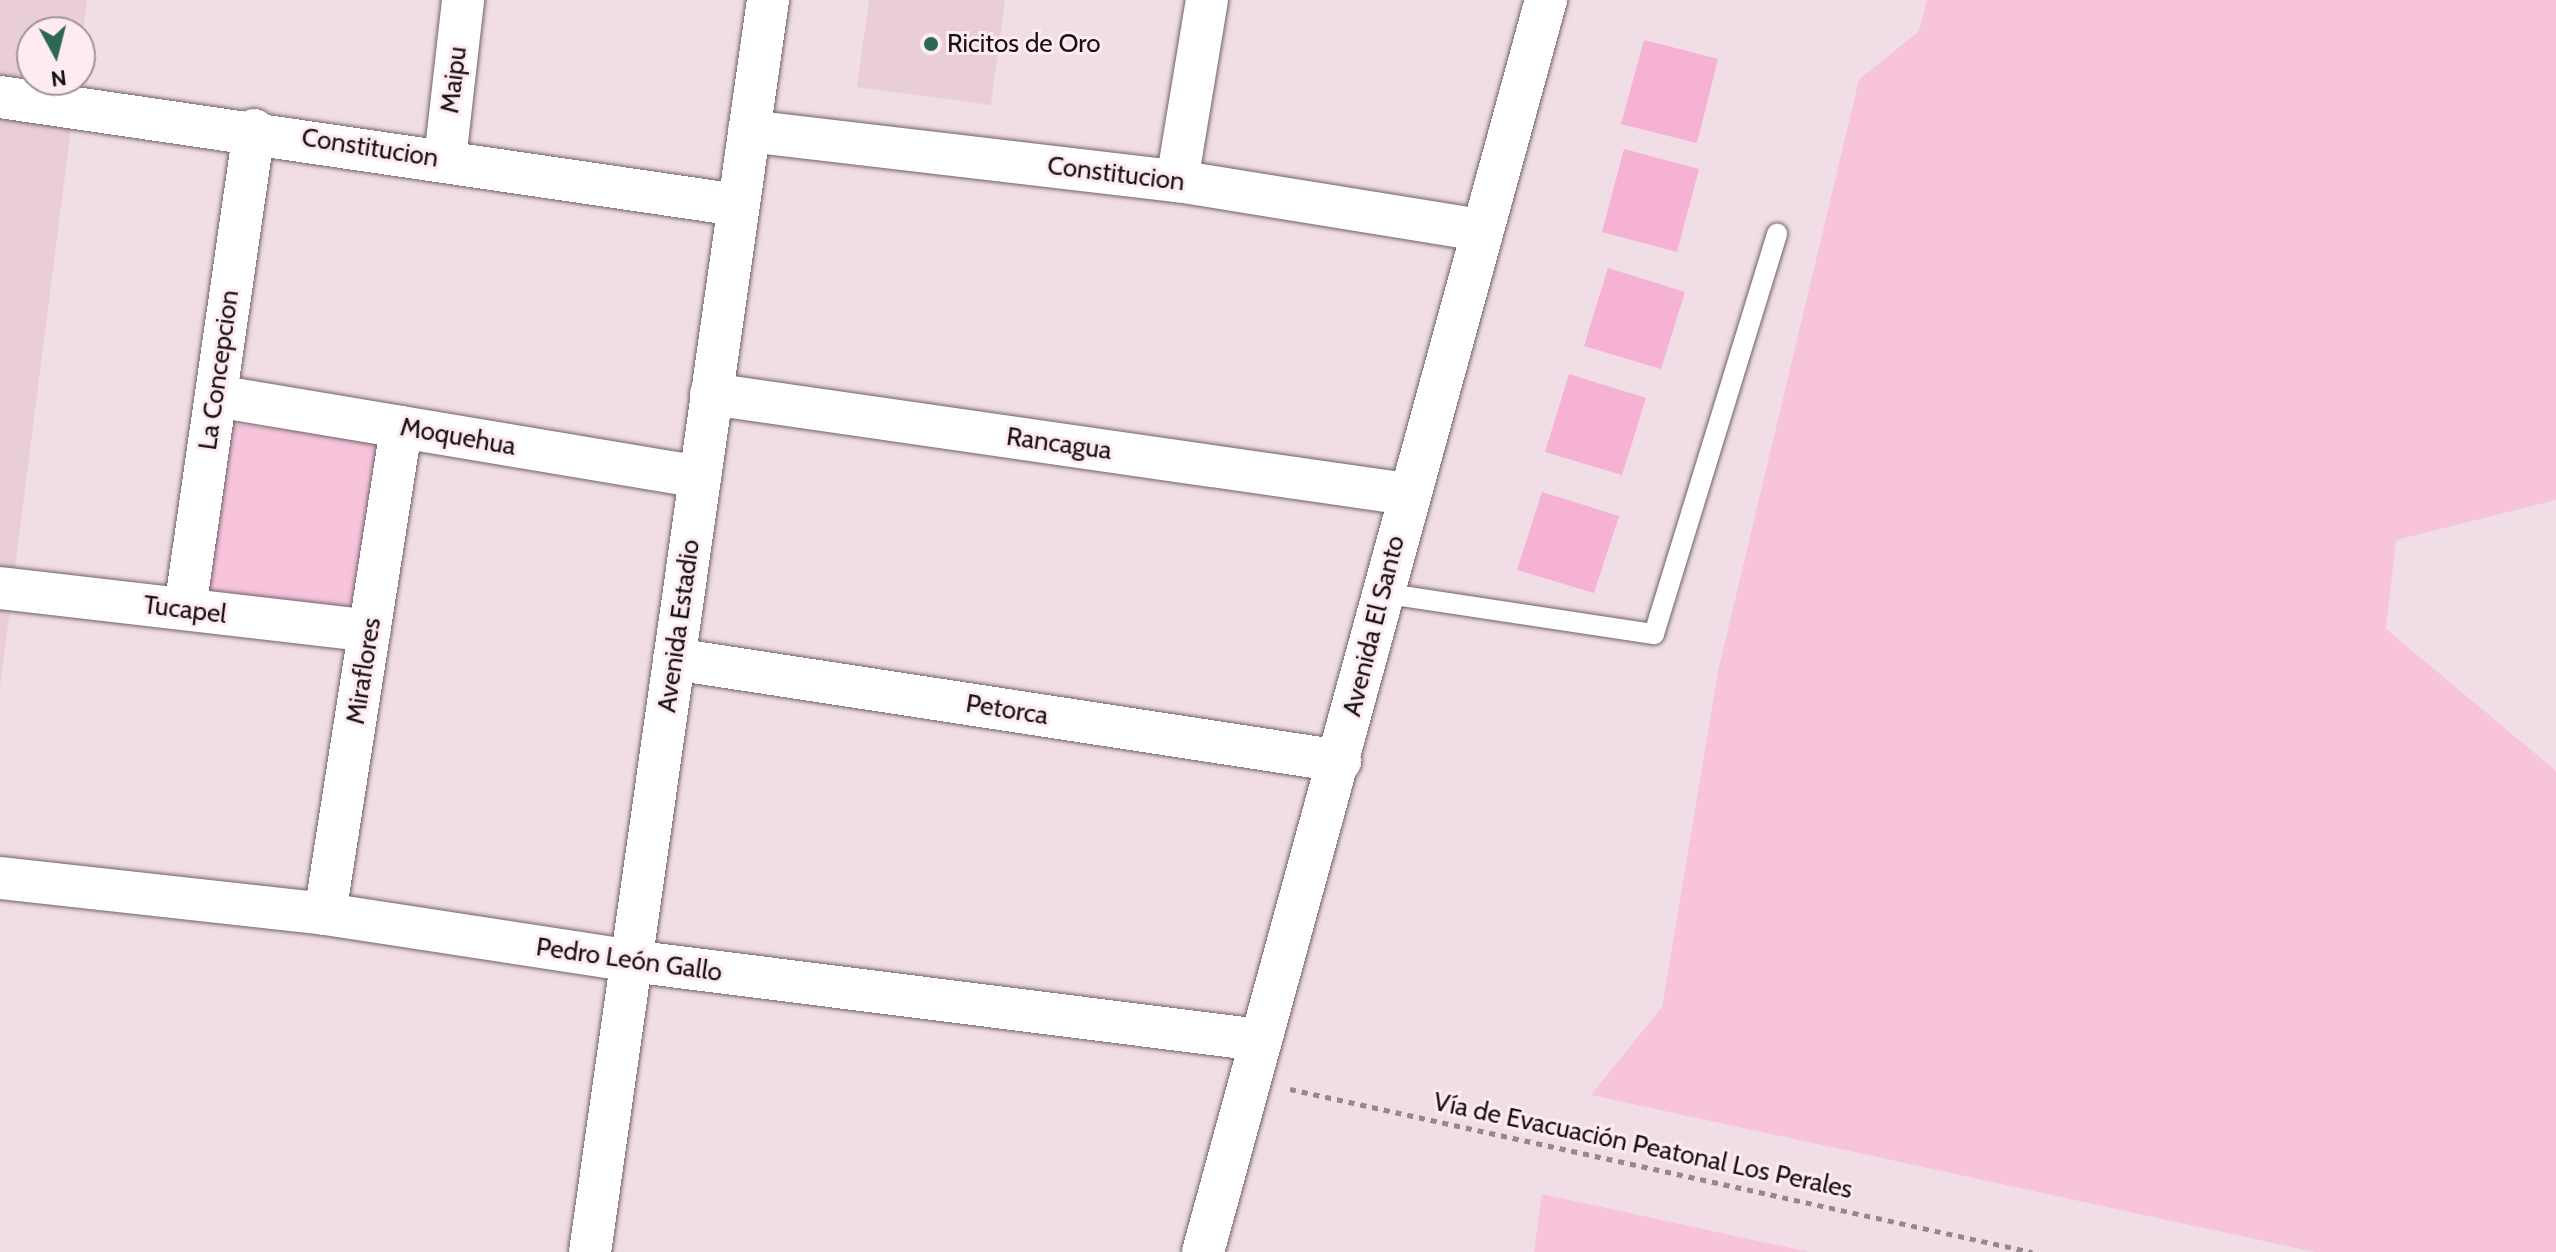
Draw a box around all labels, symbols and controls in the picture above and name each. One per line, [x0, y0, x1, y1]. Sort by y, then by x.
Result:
north arrow [16, 16, 96, 96]
place label: Ricitos de Oro [947, 28, 1101, 60]
marker: Ricitos de Oro [922, 35, 940, 53]
street label: Maipu [434, 45, 474, 115]
text: N [49, 64, 68, 93]
street label: Constitucion [299, 122, 441, 174]
street label: Constitucion [1046, 150, 1186, 198]
street label: La Concepcion [192, 288, 246, 452]
street label: Moquehua [398, 412, 518, 462]
street label: Rancagua [1004, 421, 1114, 467]
street label: Avenida El Santo [1336, 532, 1412, 720]
street label: Avenida Estadio [651, 538, 707, 714]
street label: Tucapel [142, 589, 228, 631]
street label: Miraflores [340, 615, 388, 727]
street label: Petorca [964, 688, 1050, 732]
street label: Pedro León Gallo [534, 932, 724, 988]
street label: Vía de Evacuación Peatonal Los Perales [1431, 1086, 1855, 1206]

